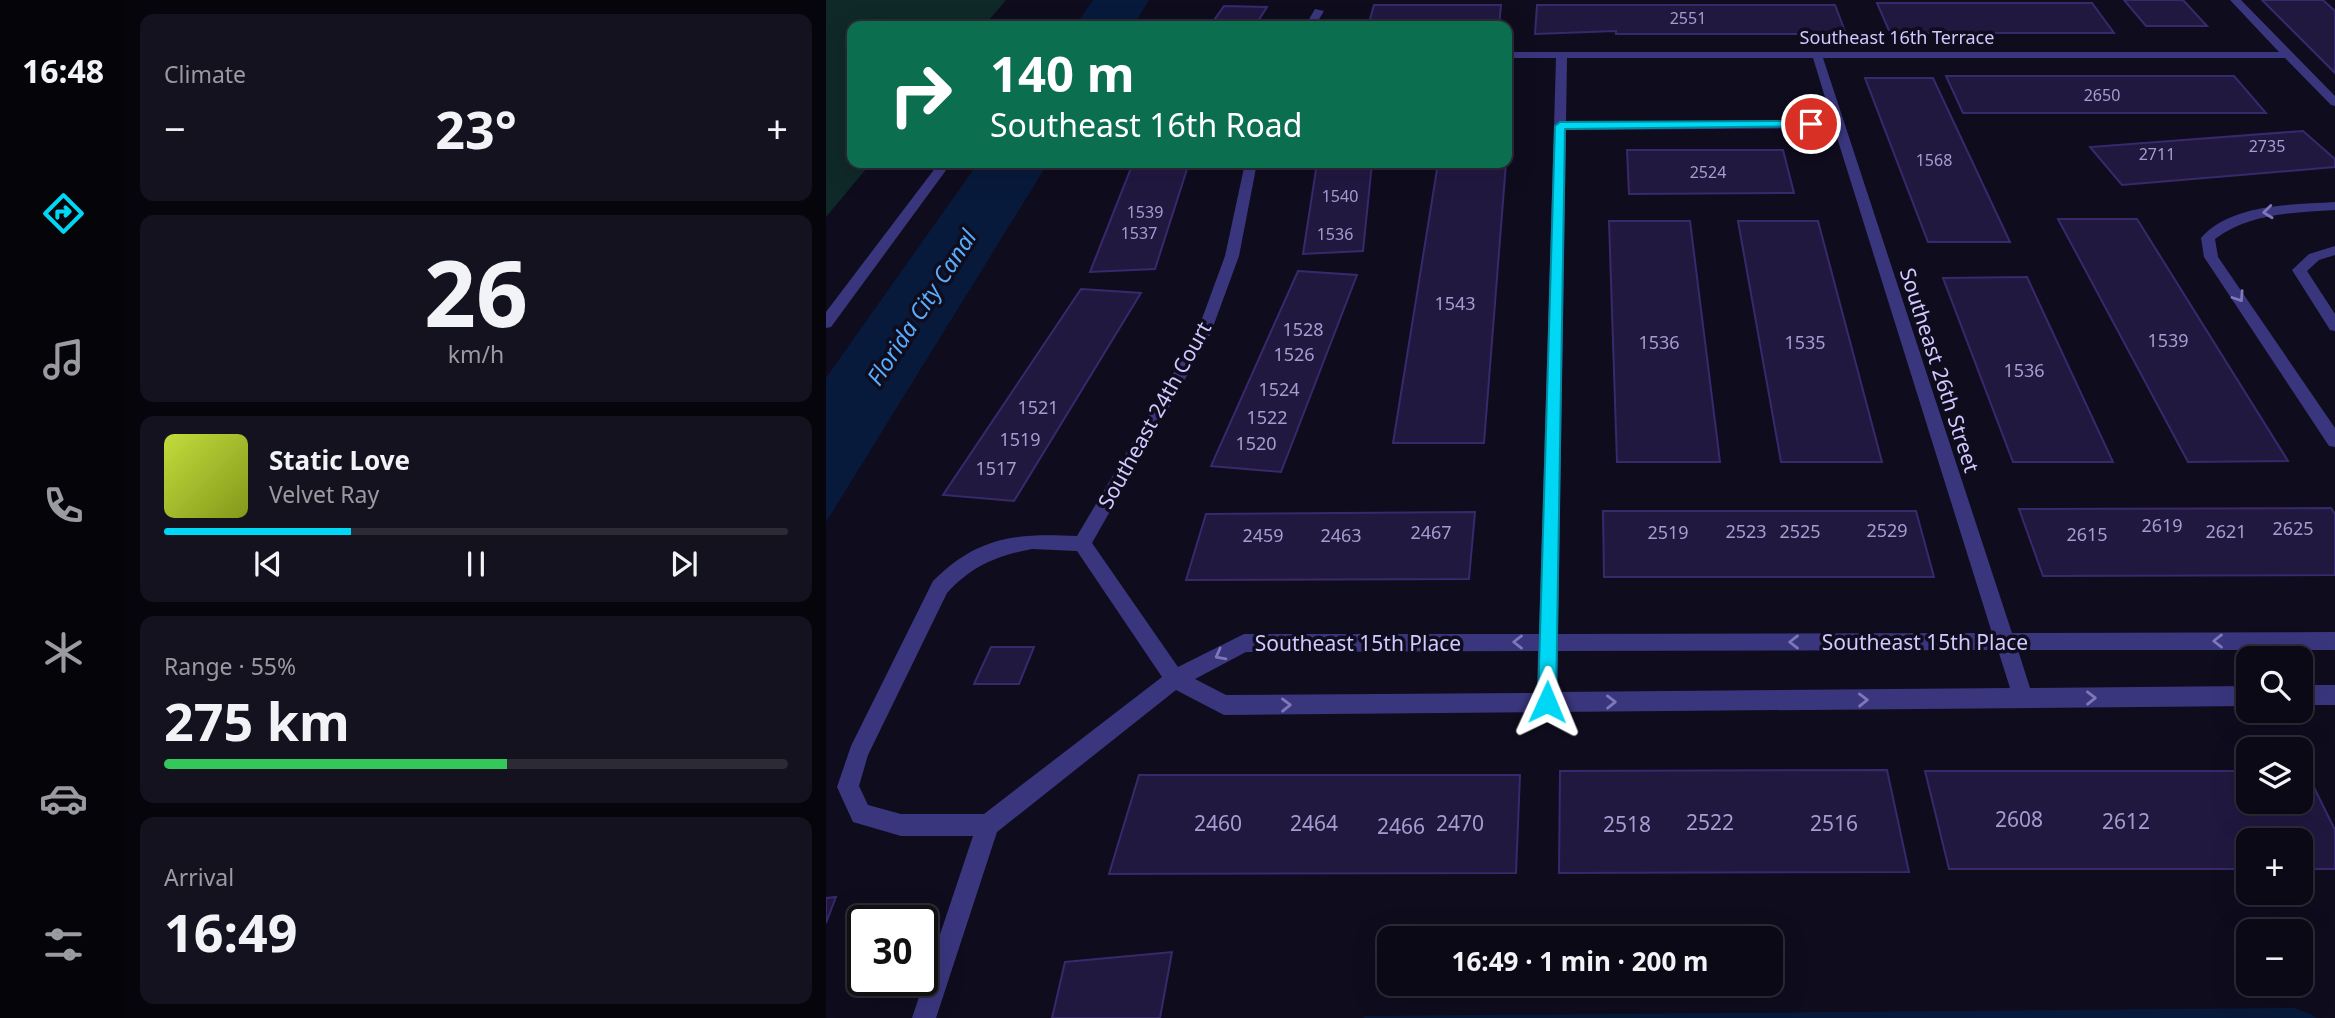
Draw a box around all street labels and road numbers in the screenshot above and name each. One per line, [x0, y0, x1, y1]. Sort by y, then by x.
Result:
street label: Southeast 16th Terrace [1800, 25, 1994, 49]
street label: Southeast 26th Street [1894, 264, 1986, 476]
street label: Southeast 24th Court [1091, 316, 1217, 514]
street label: Southeast 15th Place [1822, 628, 2028, 656]
street label: Southeast 15th Place [1255, 629, 1461, 657]

